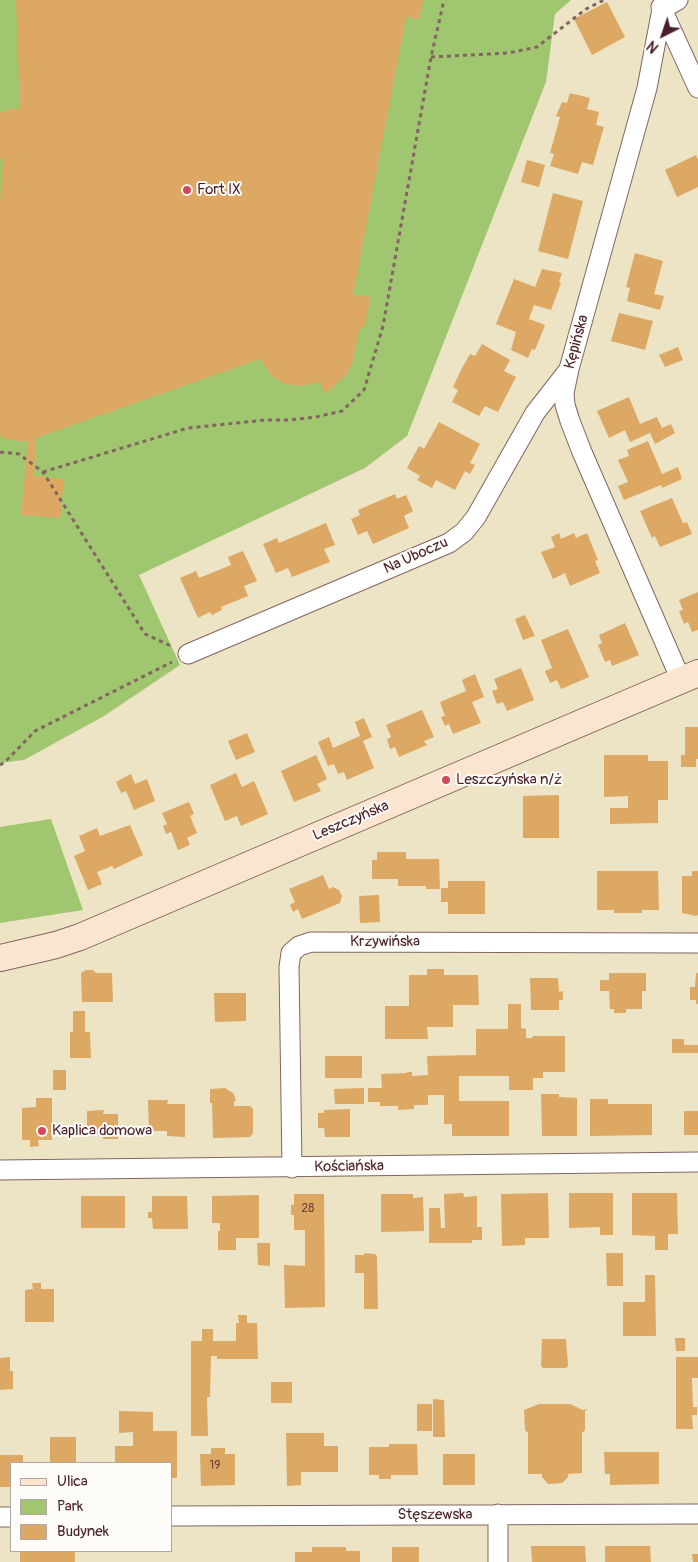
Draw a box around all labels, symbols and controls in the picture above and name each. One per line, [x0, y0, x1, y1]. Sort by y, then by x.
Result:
north arrow [638, 10, 688, 60]
text: N [644, 37, 662, 56]
place label: Fort IX [197, 181, 241, 199]
marker: Fort IX [181, 184, 193, 196]
street label: Kępińska [561, 313, 593, 371]
street label: Na Uboczu [381, 534, 451, 578]
place label: Leszczyńska n/ż [456, 771, 562, 789]
marker: Leszczyńska n/ż [440, 774, 452, 786]
street label: Leszczyńska [310, 797, 392, 845]
street label: Krzywińska [350, 933, 420, 951]
place label: Kaplica domowa [52, 1122, 152, 1140]
marker: Kaplica domowa [36, 1125, 48, 1137]
street label: Kościańska [314, 1157, 384, 1177]
house number: 28 [302, 1202, 314, 1216]
house number: 19 [210, 1459, 220, 1473]
legend [10, 1462, 172, 1552]
text: Ulica [57, 1472, 88, 1491]
text: Park [57, 1497, 83, 1516]
street label: Stęszewska [398, 1506, 472, 1524]
text: Budynek [57, 1522, 109, 1541]

